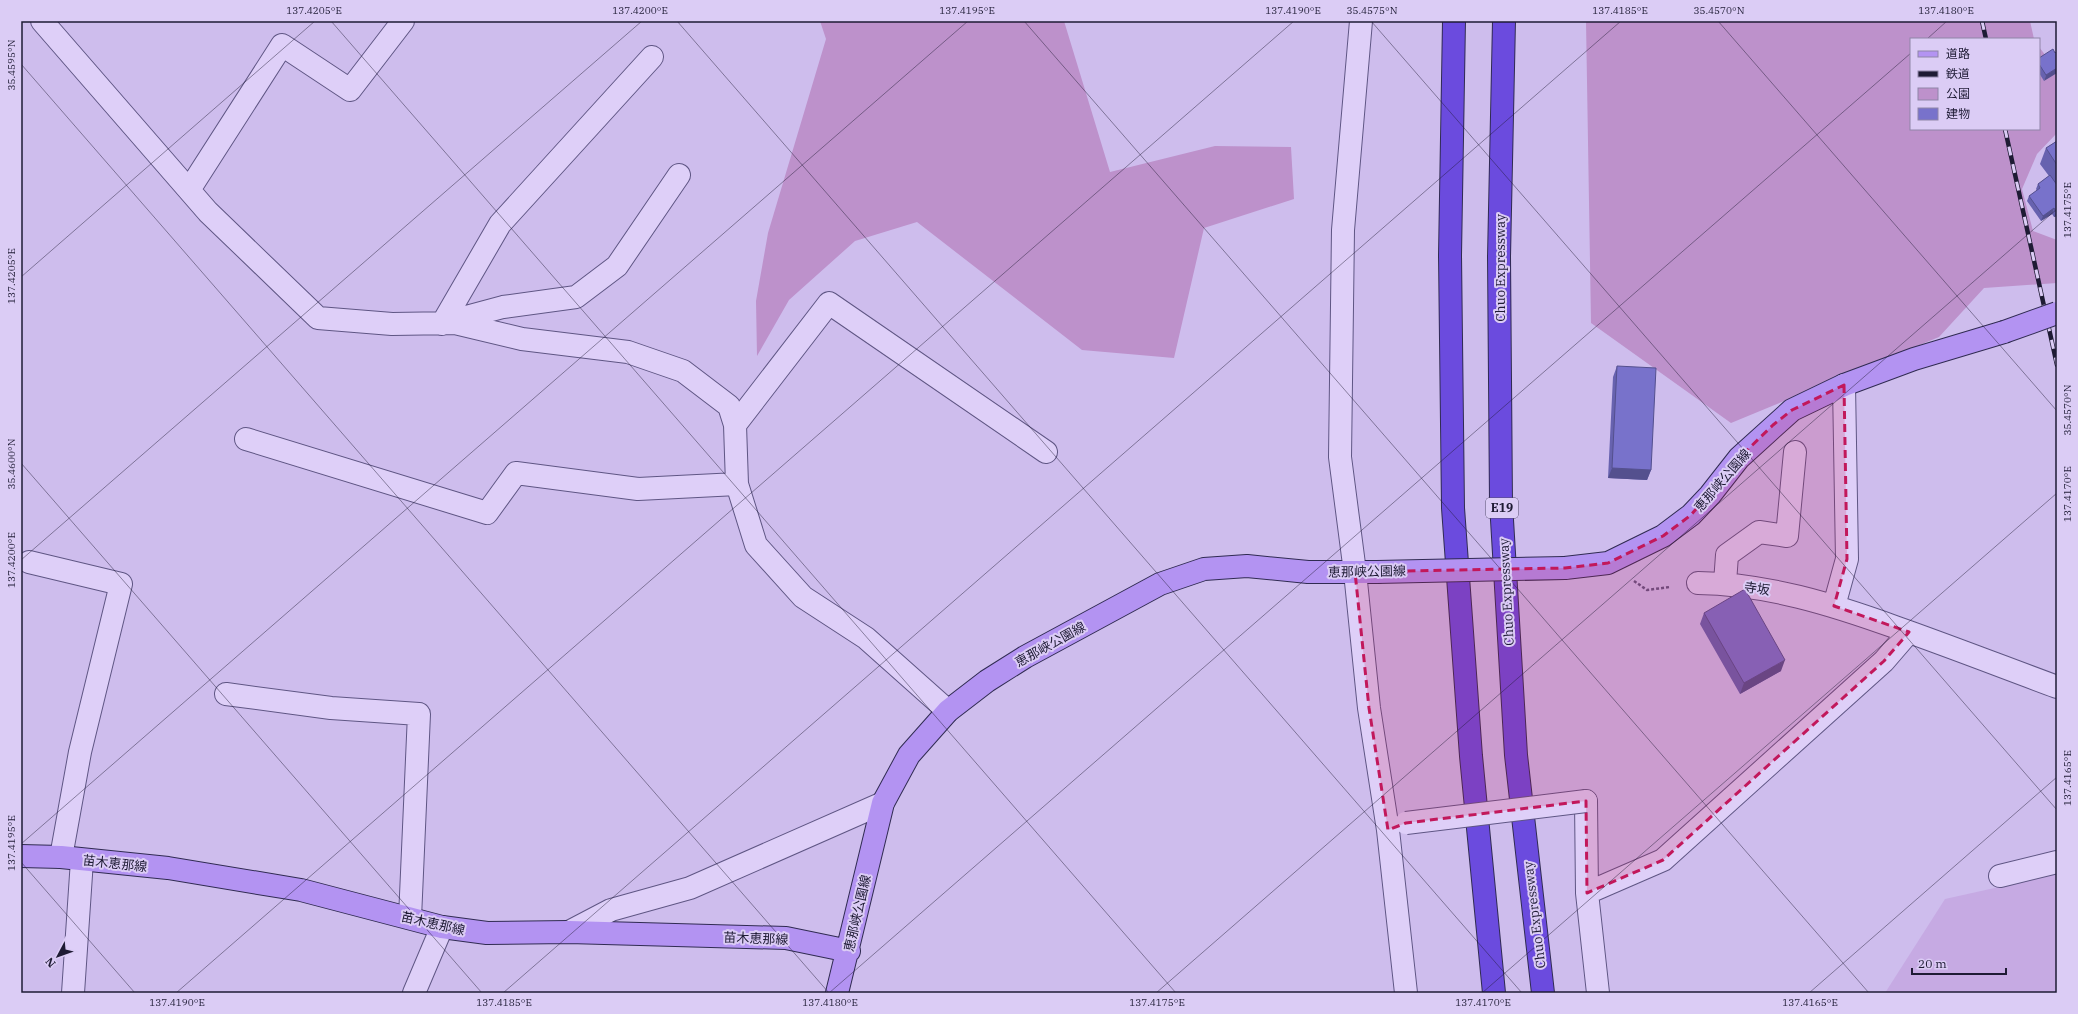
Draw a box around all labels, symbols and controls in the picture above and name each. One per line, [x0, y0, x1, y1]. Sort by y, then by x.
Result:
text: 137.4205°E [286, 4, 342, 17]
text: 137.4200°E [612, 4, 668, 17]
text: 137.4195°E [939, 4, 995, 17]
text: 137.4190°E [1265, 4, 1321, 17]
text: 35.4575°N [1346, 4, 1398, 17]
text: 137.4185°E [1592, 4, 1648, 17]
text: 35.4570°N [1693, 4, 1745, 17]
text: 137.4180°E [1918, 4, 1974, 17]
legend [1910, 38, 2040, 130]
text: 35.4595°N [5, 39, 18, 91]
text: 道路 [1946, 46, 1970, 61]
text: 鉄道 [1946, 66, 1970, 81]
text: 公園 [1946, 86, 1970, 101]
text: 建物 [1946, 106, 1970, 121]
text: 137.4175°E [2061, 182, 2074, 238]
street label: Chuo Expressway [1492, 214, 1509, 322]
text: 137.4205°E [5, 248, 18, 304]
text: 35.4570°N [2061, 384, 2074, 436]
text: 35.4600°N [5, 438, 18, 490]
street label: 恵那峡公園線 [1690, 445, 1754, 515]
text: 137.4170°E [2061, 466, 2074, 522]
road number: E19 [1486, 498, 1518, 518]
text: 137.4200°E [5, 532, 18, 588]
street label: Chuo Expressway [1495, 538, 1518, 646]
street label: 恵那峡公園線 [1328, 562, 1406, 581]
street label: 寺坂 [1743, 578, 1771, 599]
street label: 恵那峡公園線 [1012, 618, 1088, 671]
text: 137.4165°E [2061, 750, 2074, 806]
text: 137.4195°E [5, 815, 18, 871]
street label: 苗木恵那線 [82, 852, 148, 875]
street label: Chuo Expressway [1519, 860, 1549, 969]
street label: 恵那峡公園線 [840, 873, 875, 953]
street label: 苗木恵那線 [399, 908, 466, 939]
street label: 苗木恵那線 [723, 929, 789, 948]
north arrow [38, 936, 78, 976]
scale bar [1912, 950, 2006, 976]
text: N [42, 954, 59, 970]
text: 20 m [1918, 956, 1947, 971]
text: 137.4190°E [149, 996, 205, 1009]
text: 137.4185°E [476, 996, 532, 1009]
text: 137.4180°E [802, 996, 858, 1009]
text: 137.4175°E [1129, 996, 1185, 1009]
text: 137.4170°E [1455, 996, 1511, 1009]
text: 137.4165°E [1782, 996, 1838, 1009]

